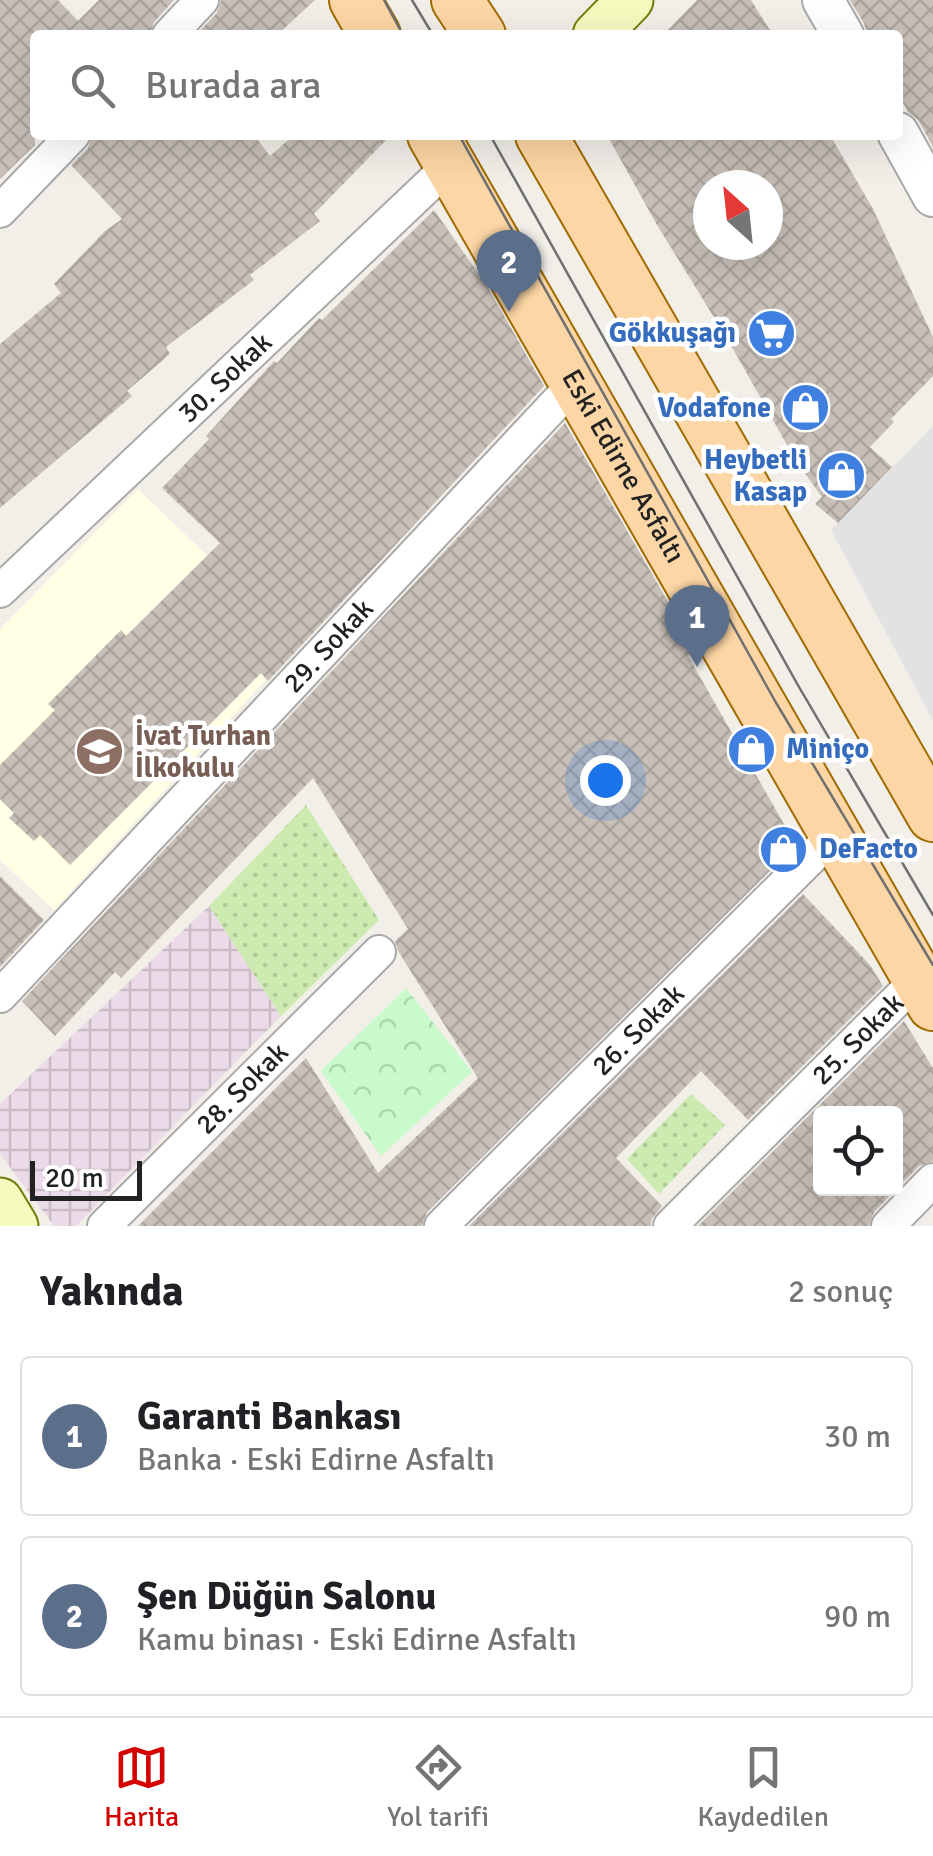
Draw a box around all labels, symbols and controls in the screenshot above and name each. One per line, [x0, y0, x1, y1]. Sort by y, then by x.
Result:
search box [30, 30, 903, 140]
icon: search [65, 58, 120, 113]
text: Burada ara [145, 62, 322, 109]
north arrow [693, 170, 783, 260]
pin: 2 [476, 230, 542, 312]
supermarket icon: Gökkuşağı [745, 307, 797, 359]
place label: Gökkuşağı [609, 316, 736, 350]
street label: 30. Sokak [171, 326, 279, 430]
street label: Eski Edirne Asfaltı [554, 363, 692, 569]
shop icon: Vodafone [780, 382, 832, 434]
place label: Vodafone [657, 391, 771, 425]
place label: Heybetli Kasap [704, 443, 807, 509]
shop icon: Heybetli Kasap [816, 450, 868, 502]
pin: 1 [664, 584, 730, 667]
street label: 29. Sokak [276, 592, 381, 700]
place label: İvat Turhan İlkokulu [135, 719, 271, 785]
shop icon: Miniço [725, 723, 777, 775]
school or university icon: İvat Turhan İlkokulu [74, 726, 126, 778]
place label: Miniço [786, 732, 869, 766]
your location [580, 755, 631, 806]
shop icon: DeFacto [758, 823, 810, 875]
place label: DeFacto [819, 832, 918, 866]
street label: 26. Sokak [585, 977, 691, 1083]
street label: 25. Sokak [805, 986, 911, 1092]
street label: 28. Sokak [189, 1035, 295, 1141]
map controls [813, 1106, 903, 1196]
button: locate [813, 1106, 903, 1196]
scale bar [30, 1156, 142, 1200]
text: 20 m [45, 1161, 104, 1195]
text: Yakında [40, 1266, 184, 1317]
text: 2 sonuç [788, 1272, 893, 1311]
text: Garanti Bankası [137, 1393, 402, 1440]
text: 1 [66, 1417, 83, 1456]
text: 30 m [824, 1417, 891, 1456]
text: Banka · Eski Edirne Asfaltı [137, 1440, 495, 1479]
text: Şen Düğün Salonu [137, 1573, 436, 1620]
text: 2 [66, 1597, 83, 1636]
text: 90 m [824, 1597, 891, 1636]
text: Kamu binası · Eski Edirne Asfaltı [137, 1620, 577, 1659]
tab: Harita [104, 1740, 179, 1834]
tab: Yol tarifi [387, 1740, 489, 1834]
tab: Kaydedilen [697, 1740, 829, 1834]

